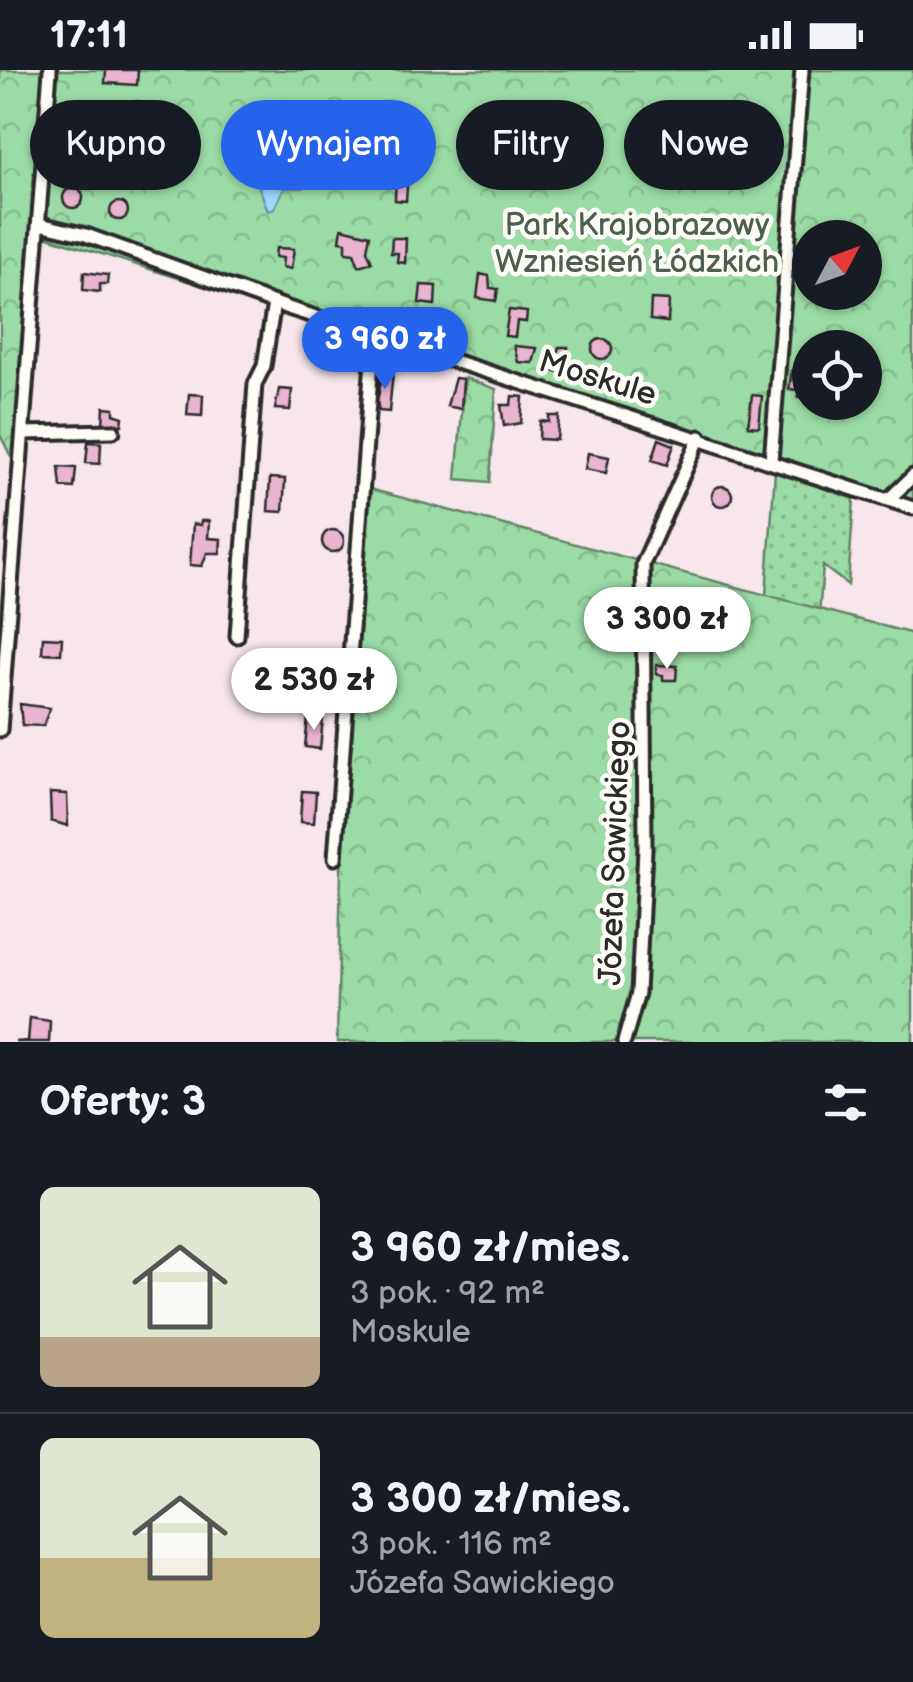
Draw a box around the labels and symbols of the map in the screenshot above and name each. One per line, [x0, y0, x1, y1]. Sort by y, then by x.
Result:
park label: Park Krajobrazowy Wzniesień Łódzkich [495, 206, 779, 282]
north arrow [792, 220, 882, 310]
pin: 3 960 zł [282, 307, 488, 392]
street label: Moskule [534, 342, 661, 415]
pin: 3 300 zł [564, 587, 770, 672]
pin: 2 530 zł [211, 648, 417, 733]
street label: Józefa Sawickiego [591, 720, 640, 986]

